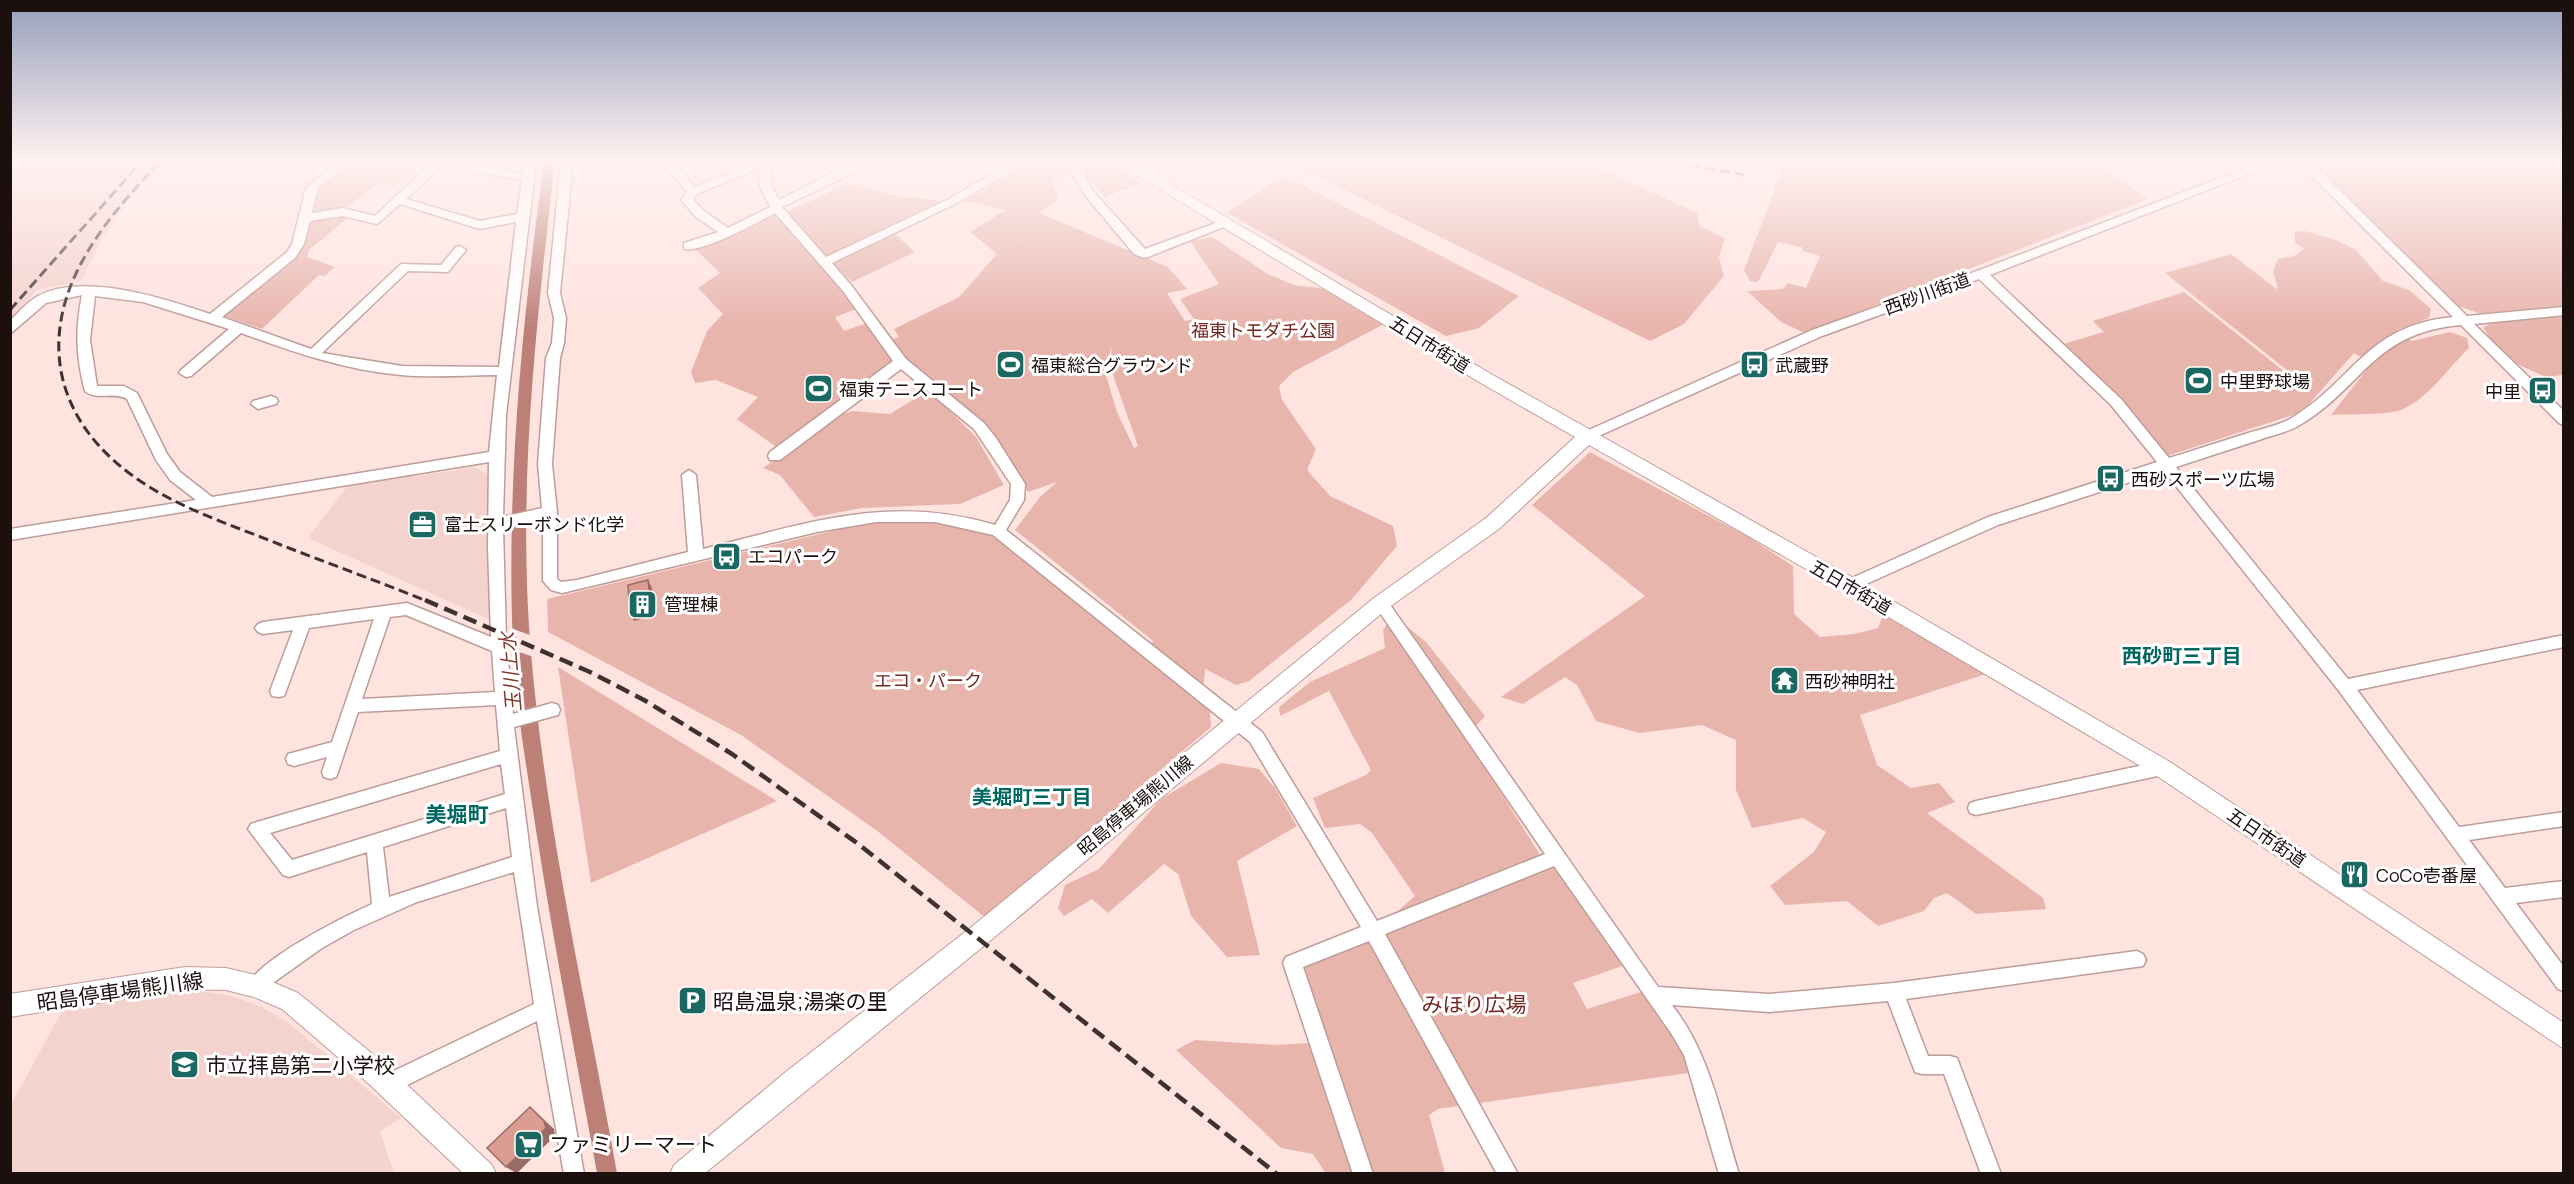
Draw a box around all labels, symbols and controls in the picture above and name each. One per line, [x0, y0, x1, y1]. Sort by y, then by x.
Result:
street label: 西砂川街道 [1881, 266, 1973, 320]
street label: 五日市街道 [1385, 310, 1475, 378]
park label: 福東トモダチ公園 [1191, 318, 1335, 342]
sports icon: 福東総合グラウンド [994, 349, 1026, 381]
bus stop icon: 武蔵野 [1738, 349, 1770, 381]
place label: 福東総合グラウンド [1031, 353, 1193, 377]
place label: 武蔵野 [1775, 353, 1829, 377]
sports icon: 中里野球場 [2183, 365, 2215, 397]
place label: 中里野球場 [2220, 369, 2310, 393]
sports icon: 福東テニスコート [802, 373, 834, 405]
bus stop icon: 中里 [2526, 375, 2558, 407]
place label: 福東テニスコート [839, 377, 983, 401]
place label: 中里 [2485, 379, 2521, 403]
bus stop icon: 西砂スポーツ広場 [2094, 463, 2126, 495]
place label: 西砂スポーツ広場 [2131, 467, 2275, 491]
office icon: 富士スリーボンド化学 [407, 508, 439, 540]
place label: 富士スリーボンド化学 [444, 512, 624, 536]
bus stop icon: エコパーク [711, 540, 743, 572]
place label: エコパーク [748, 544, 838, 568]
street label: 五日市街道 [1806, 554, 1896, 620]
building icon: 管理棟 [627, 588, 659, 620]
place label: 管理棟 [664, 592, 718, 616]
water label: 玉川上水 [493, 629, 527, 713]
district label: 西砂町三丁目 [2122, 642, 2242, 669]
temple icon: 西砂神明社 [1768, 665, 1800, 697]
park label: エコ・パーク [874, 668, 982, 692]
place label: 西砂神明社 [1805, 669, 1895, 693]
street label: 昭島停車場熊川線 [1072, 750, 1198, 860]
district label: 美堀町三丁目 [972, 783, 1092, 810]
district label: 美堀町 [426, 800, 489, 828]
street label: 五日市街道 [2223, 802, 2311, 872]
restaurant icon: CoCo壱番屋 [2339, 859, 2371, 891]
place label: CoCo壱番屋 [2376, 863, 2477, 887]
street label: 昭島停車場熊川線 [35, 965, 205, 1017]
parking icon: 昭島温泉;湯楽の里 [676, 985, 708, 1017]
place label: 昭島温泉;湯楽の里 [713, 987, 887, 1015]
park label: みほり広場 [1422, 990, 1527, 1018]
school or university icon: 市立拝島第二小学校 [169, 1049, 201, 1081]
place label: 市立拝島第二小学校 [206, 1051, 395, 1079]
supermarket icon: ファミリーマート [512, 1128, 544, 1160]
place label: ファミリーマート [549, 1130, 717, 1158]

